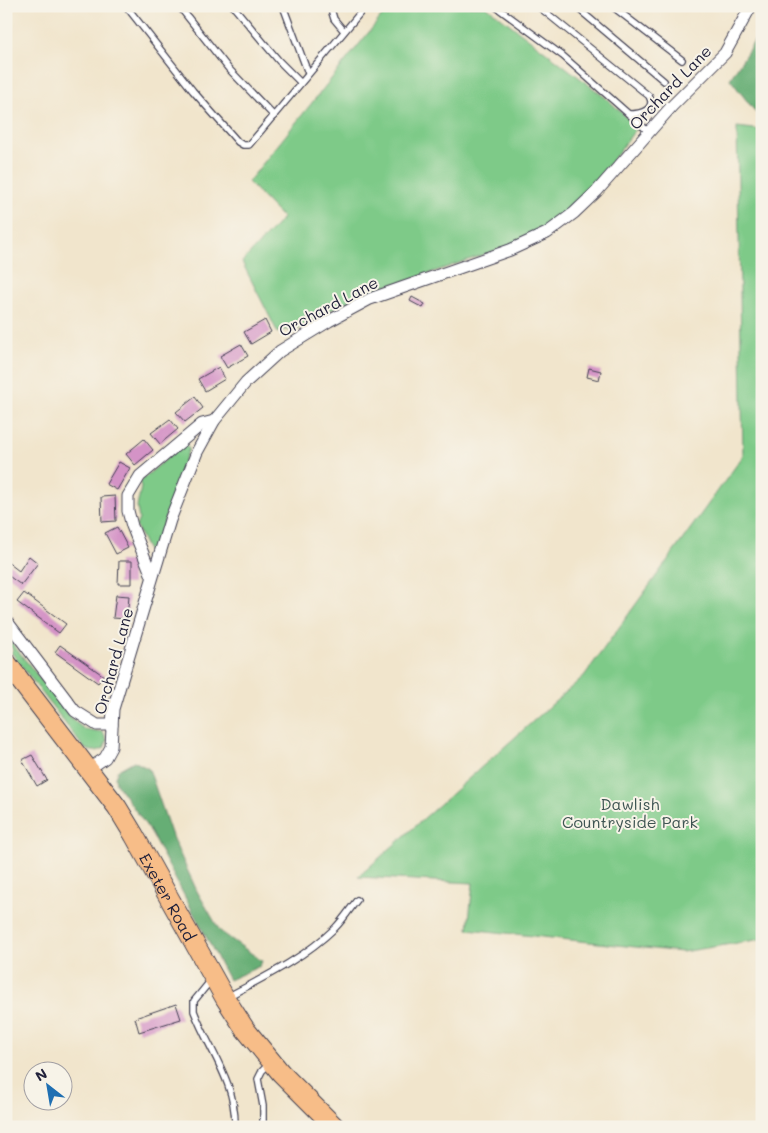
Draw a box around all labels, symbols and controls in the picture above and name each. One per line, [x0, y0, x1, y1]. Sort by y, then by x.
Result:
street label: Orchard Lane [624, 40, 716, 134]
street label: Orchard Lane [275, 271, 381, 341]
street label: Orchard Lane [89, 605, 137, 717]
park label: Dawlish Countryside Park [562, 793, 698, 832]
street label: Exeter Road [136, 849, 201, 944]
north arrow [22, 1060, 72, 1110]
text: N [32, 1064, 51, 1085]

